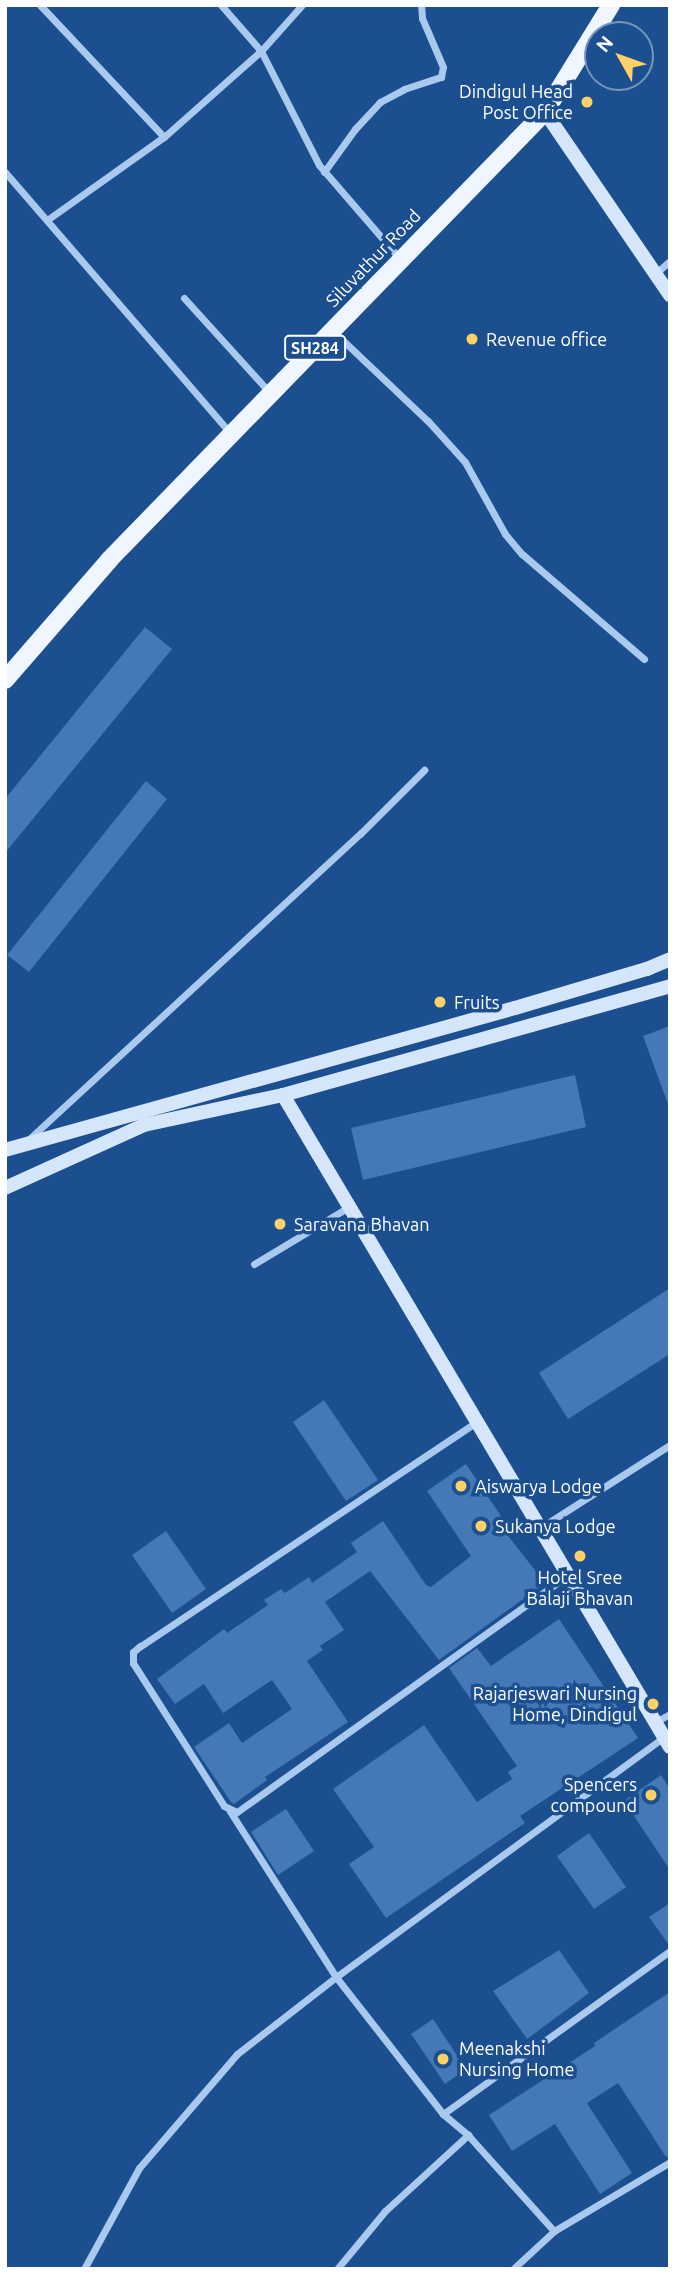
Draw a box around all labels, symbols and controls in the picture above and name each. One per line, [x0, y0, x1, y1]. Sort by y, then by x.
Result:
north arrow [584, 21, 654, 91]
text: N [591, 31, 617, 56]
place label: Dindigul Head Post Office [459, 81, 573, 124]
marker: Dindigul Head Post Office [579, 94, 595, 110]
street label: Siluvathur Road [321, 205, 425, 311]
place label: Revenue office [486, 328, 607, 350]
marker: Revenue office [464, 331, 480, 347]
road number: SH284 [284, 336, 346, 360]
place label: Fruits [454, 991, 500, 1013]
marker: Fruits [432, 994, 448, 1010]
place label: Saravana Bhavan [294, 1213, 430, 1235]
marker: Saravana Bhavan [272, 1216, 288, 1232]
place label: Aiswarya Lodge [475, 1475, 602, 1497]
marker: Aiswarya Lodge [453, 1478, 469, 1494]
place label: Sukanya Lodge [495, 1515, 616, 1537]
marker: Sukanya Lodge [473, 1518, 489, 1534]
marker: Hotel Sree Balaji Bhavan [572, 1548, 588, 1564]
place label: Hotel Sree Balaji Bhavan [527, 1567, 633, 1610]
place label: Rajarjeswari Nursing Home, Dindigul [473, 1683, 637, 1726]
marker: Rajarjeswari Nursing Home, Dindigul [643, 1694, 663, 1714]
place label: Spencers compound [550, 1774, 637, 1816]
marker: Spencers compound [643, 1787, 659, 1803]
place label: Meenakshi Nursing Home [459, 2038, 574, 2080]
marker: Meenakshi Nursing Home [433, 2049, 453, 2069]

